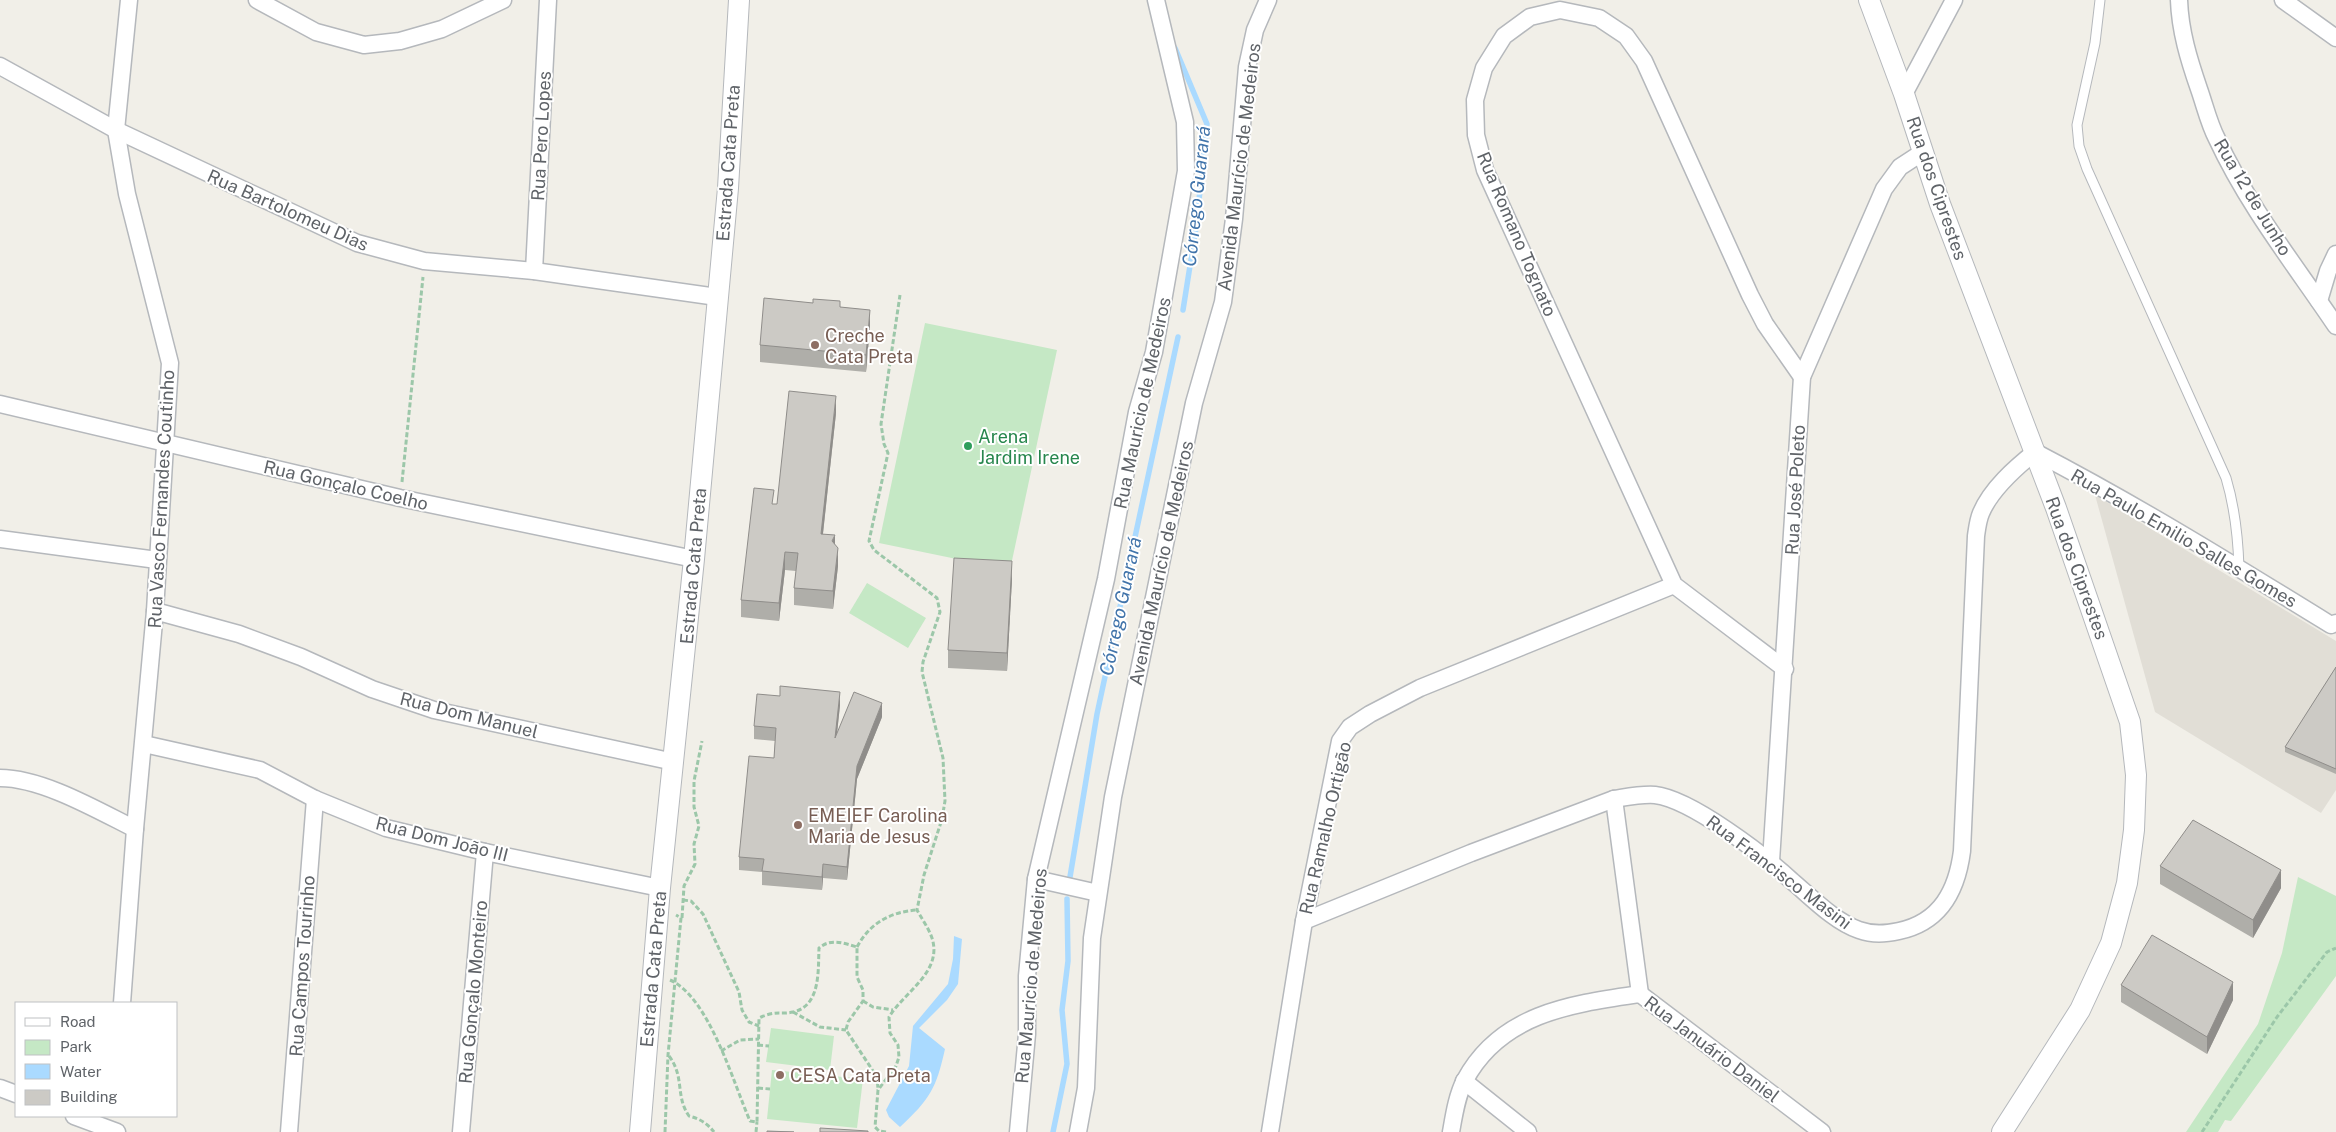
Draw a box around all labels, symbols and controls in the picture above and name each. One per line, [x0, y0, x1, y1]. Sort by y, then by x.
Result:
street label: Avenida Maurício de Medeiros [1213, 42, 1265, 292]
street label: Rua Pero Lopes [527, 71, 555, 201]
street label: Estrada Cata Preta [712, 84, 744, 242]
street label: Rua dos Ciprestes [1903, 113, 1971, 263]
water label: Córrego Guarará [1178, 124, 1214, 268]
street label: Rua 12 de Junho [2210, 135, 2296, 259]
street label: Rua Romano Tognato [1473, 149, 1561, 319]
street label: Rua Bartolomeu Dias [204, 165, 372, 255]
street label: Rua Mauricio de Medeiros [1109, 295, 1175, 511]
place label: Creche Cata Preta [825, 325, 913, 367]
marker: Creche Cata Preta [809, 339, 821, 351]
street label: Rua Vasco Fernandes Coutinho [144, 369, 178, 629]
street label: Rua José Poleto [1781, 424, 1809, 556]
place label: Arena Jardim Irene [978, 426, 1080, 468]
street label: Avenida Maurício de Medeiros [1125, 439, 1197, 687]
marker: Arena Jardim Irene [962, 440, 974, 452]
street label: Rua Gonçalo Coelho [262, 456, 430, 514]
street label: Rua Paulo Emilio Salles Gomes [2067, 465, 2301, 611]
street label: Estrada Cata Preta [676, 487, 710, 645]
street label: Rua dos Ciprestes [2041, 494, 2113, 642]
water label: Córrego Guarará [1095, 534, 1145, 678]
street label: Rua Dom Manuel [398, 688, 540, 742]
street label: Rua Ramalho Ortigão [1295, 740, 1355, 916]
place label: EMEIEF Carolina Maria de Jesus [808, 805, 948, 847]
street label: Rua Francisco Masini [1702, 811, 1856, 933]
street label: Rua Dom João III [373, 812, 511, 866]
marker: EMEIEF Carolina Maria de Jesus [792, 819, 804, 831]
street label: Rua Mauricio de Medeiros [1011, 868, 1051, 1084]
street label: Rua Campos Tourinho [285, 875, 319, 1057]
street label: Estrada Cata Preta [636, 890, 670, 1048]
street label: Rua Gonçalo Monteiro [455, 899, 491, 1085]
street label: Rua Januário Daniel [1640, 991, 1784, 1107]
legend [15, 1002, 178, 1117]
text: Road [60, 1013, 96, 1030]
text: Park [60, 1038, 92, 1055]
text: Water [60, 1063, 102, 1080]
place label: CESA Cata Preta [790, 1065, 931, 1086]
marker: CESA Cata Preta [774, 1069, 786, 1081]
text: Building [60, 1088, 118, 1105]

